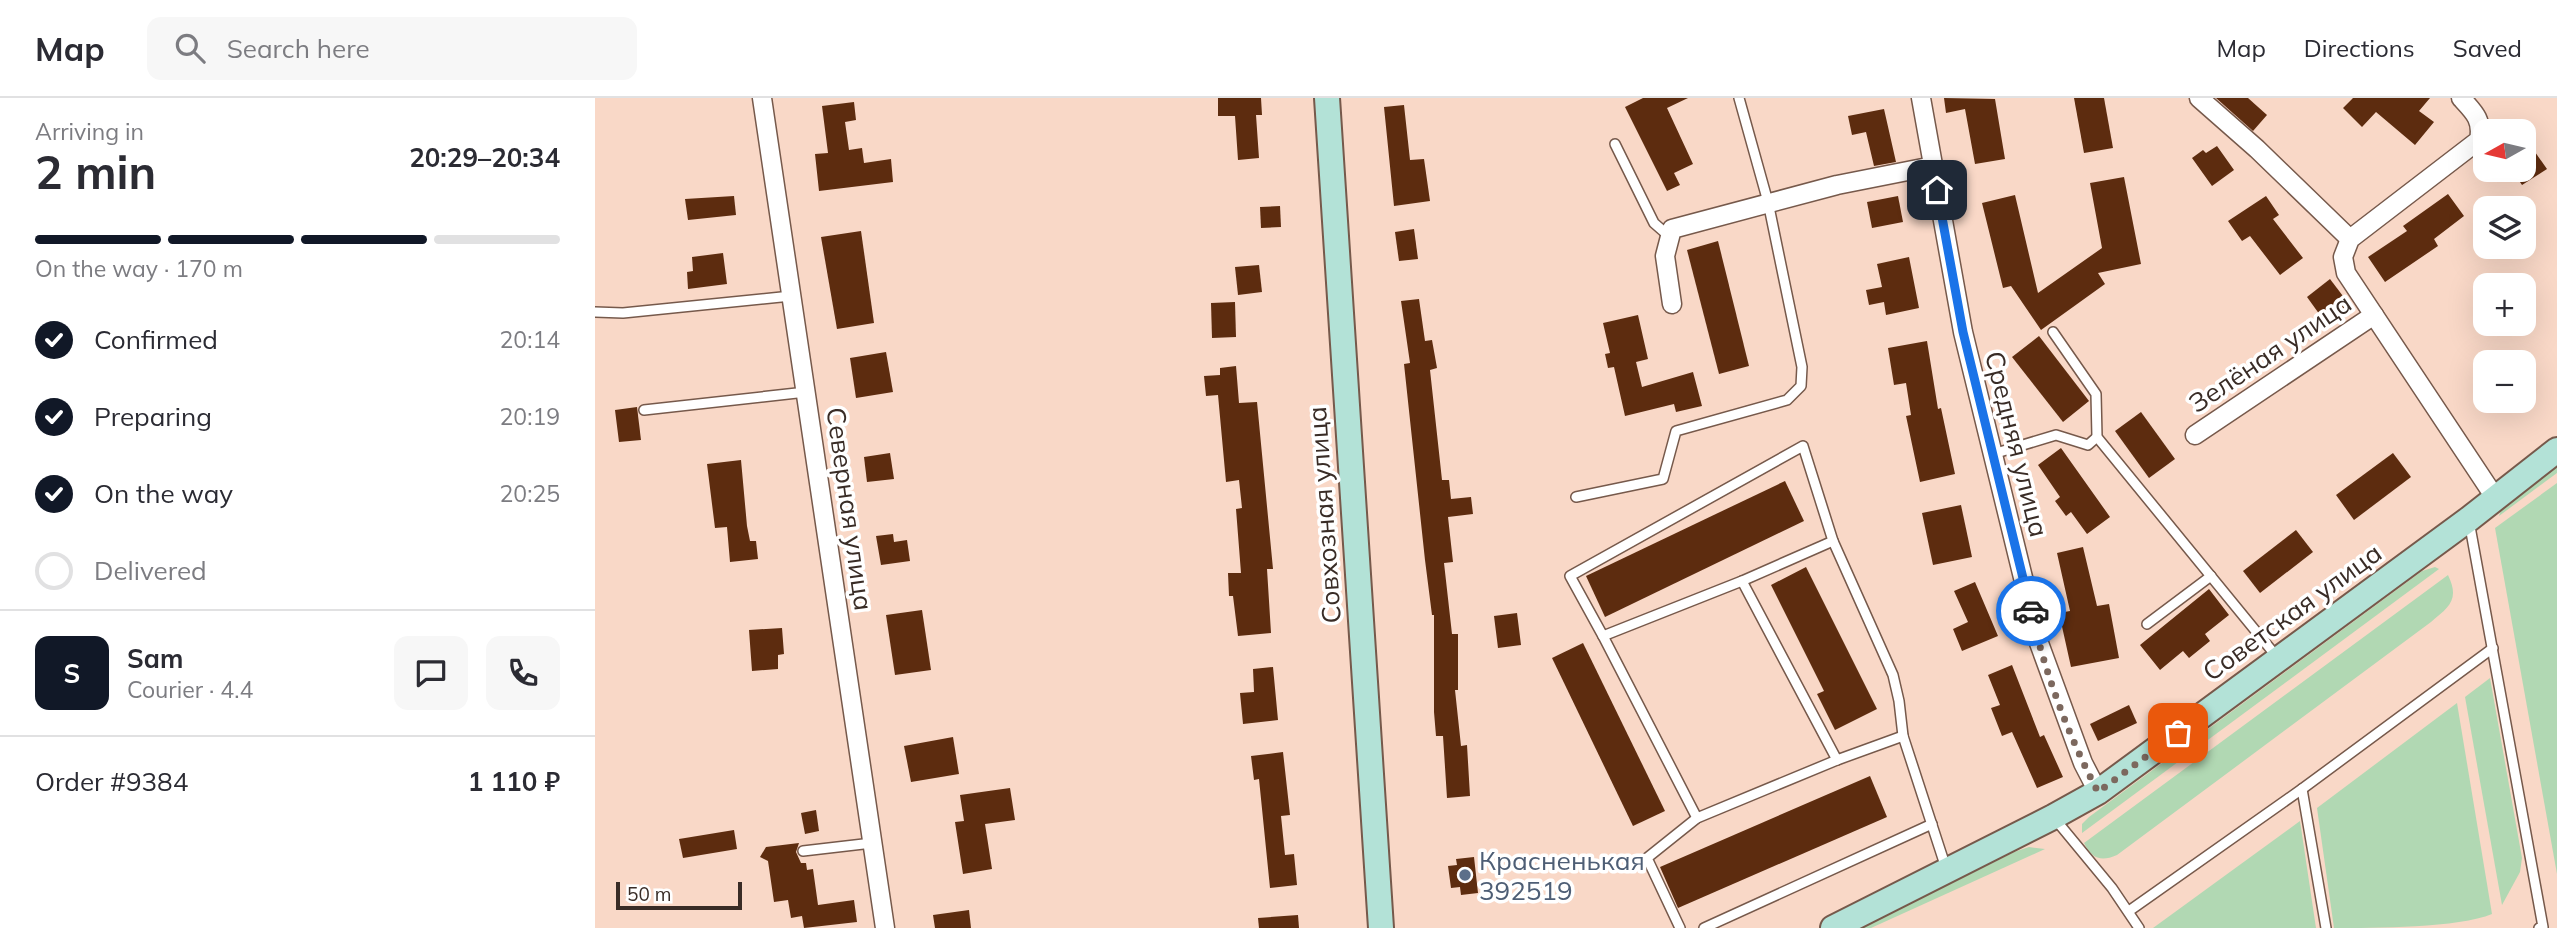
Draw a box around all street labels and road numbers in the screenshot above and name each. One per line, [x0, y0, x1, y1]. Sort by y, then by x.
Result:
street label: Зелёная улица [2182, 286, 2358, 420]
street label: Средняя улица [1978, 348, 2056, 540]
street label: Северная улица [819, 405, 881, 613]
street label: Совхозная улица [1300, 405, 1348, 625]
street label: Советская улица [2196, 536, 2388, 688]

